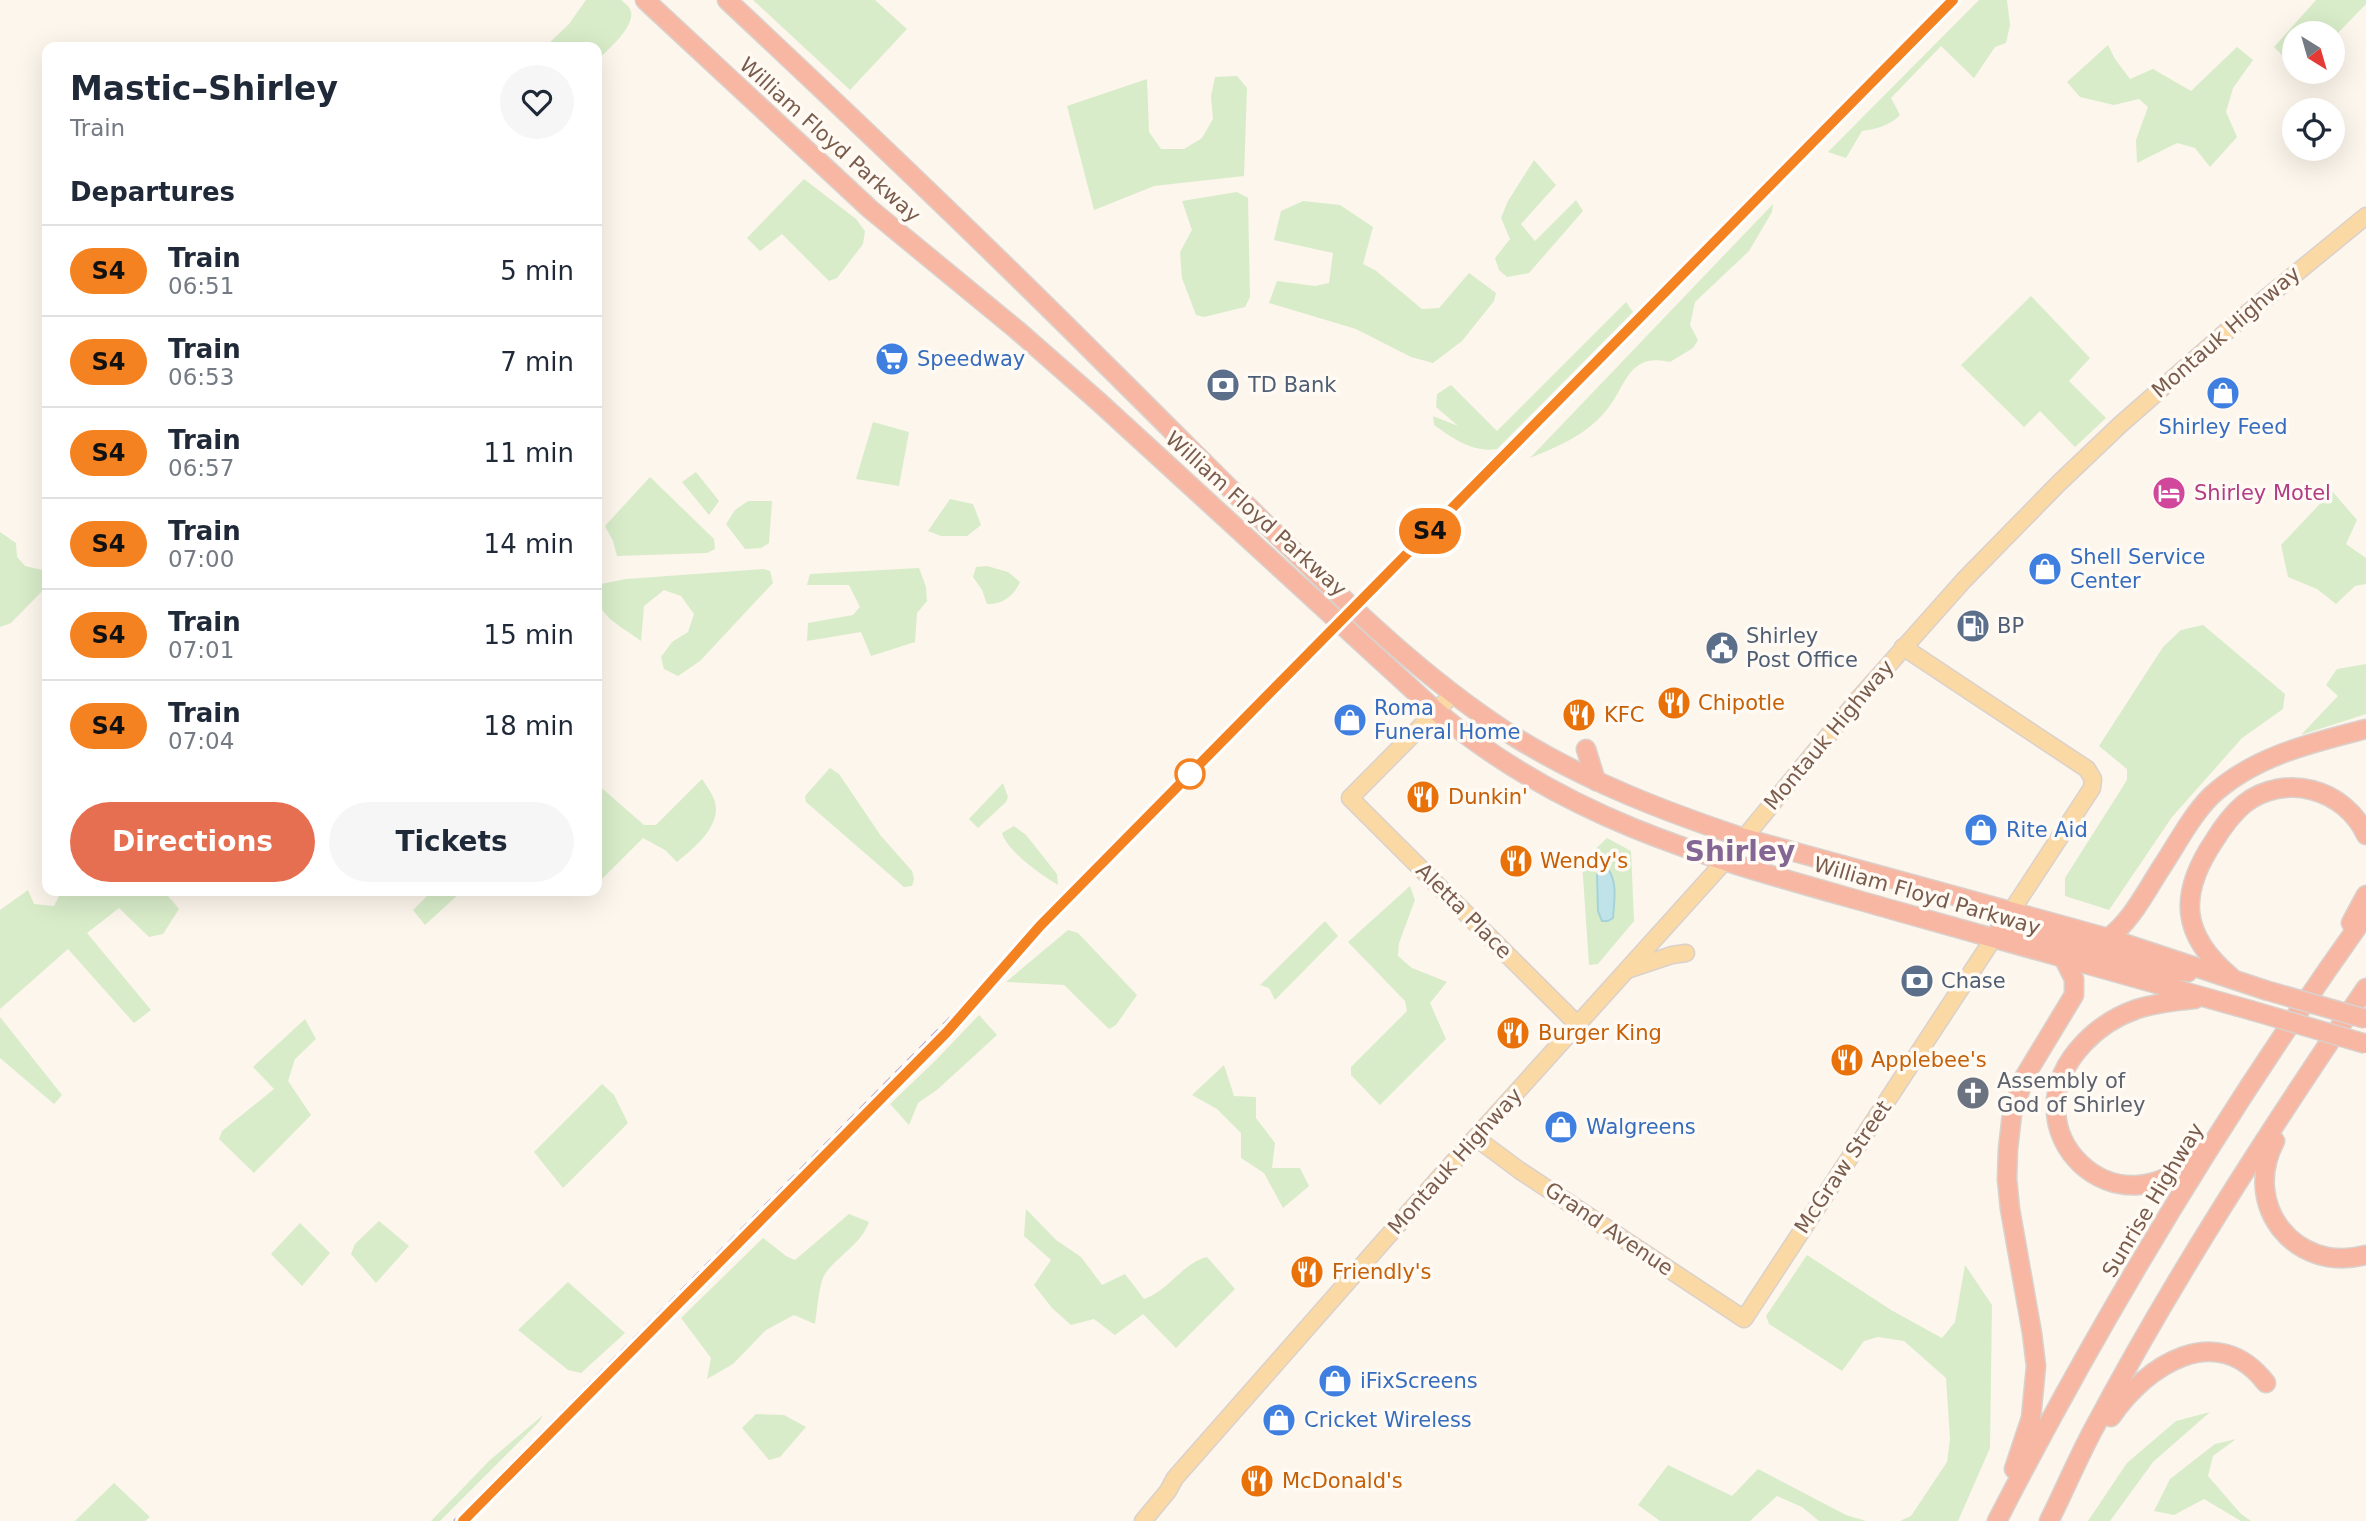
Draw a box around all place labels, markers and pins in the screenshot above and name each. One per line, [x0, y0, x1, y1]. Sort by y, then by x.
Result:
supermarket icon: Speedway [873, 340, 911, 378]
place label: Speedway [917, 347, 1025, 371]
bank icon: TD Bank [1204, 366, 1242, 404]
place label: TD Bank [1247, 373, 1337, 397]
shop icon: Shirley Feed [2204, 374, 2242, 412]
place label: Shirley Feed [2158, 415, 2288, 439]
hotel icon: Shirley Motel [2150, 474, 2188, 512]
place label: Shirley Motel [2194, 481, 2331, 505]
place label: Shell Service Center [2070, 545, 2206, 593]
shop icon: Shell Service Center [2026, 550, 2064, 588]
fuel station icon: BP [1954, 607, 1992, 645]
place label: BP [1997, 614, 2024, 638]
place label: Shirley Post Office [1746, 624, 1858, 672]
public building icon: Shirley Post Office [1703, 629, 1741, 667]
restaurant icon: Chipotle [1655, 684, 1693, 722]
place label: Chipotle [1698, 691, 1785, 715]
place label: Roma Funeral Home [1374, 696, 1521, 744]
restaurant icon: KFC [1560, 696, 1598, 734]
shop icon: Roma Funeral Home [1331, 701, 1369, 739]
place label: KFC [1604, 703, 1645, 727]
unlabelled marker [1175, 759, 1205, 789]
restaurant icon: Dunkin' [1404, 778, 1442, 816]
place label: Dunkin' [1448, 785, 1528, 809]
shop icon: Rite Aid [1962, 811, 2000, 849]
place label: Rite Aid [2006, 818, 2088, 842]
restaurant icon: Wendy's [1497, 842, 1535, 880]
place label: Wendy's [1540, 849, 1628, 873]
bank icon: Chase [1898, 962, 1936, 1000]
place label: Chase [1941, 969, 2006, 993]
restaurant icon: Burger King [1494, 1014, 1532, 1052]
place label: Burger King [1538, 1021, 1662, 1045]
restaurant icon: Applebee's [1828, 1041, 1866, 1079]
place label: Applebee's [1871, 1048, 1987, 1072]
place label: Assembly of God of Shirley [1997, 1069, 2145, 1117]
church icon: Assembly of God of Shirley [1954, 1074, 1992, 1112]
shop icon: Walgreens [1542, 1108, 1580, 1146]
place label: Walgreens [1586, 1115, 1696, 1139]
restaurant icon: Friendly's [1288, 1253, 1326, 1291]
place label: Friendly's [1332, 1260, 1432, 1284]
shop icon: iFixScreens [1316, 1362, 1354, 1400]
place label: iFixScreens [1360, 1369, 1478, 1393]
shop icon: Cricket Wireless [1260, 1401, 1298, 1439]
place label: Cricket Wireless [1304, 1408, 1472, 1432]
restaurant icon: McDonald's [1238, 1462, 1276, 1500]
place label: McDonald's [1282, 1469, 1403, 1493]

